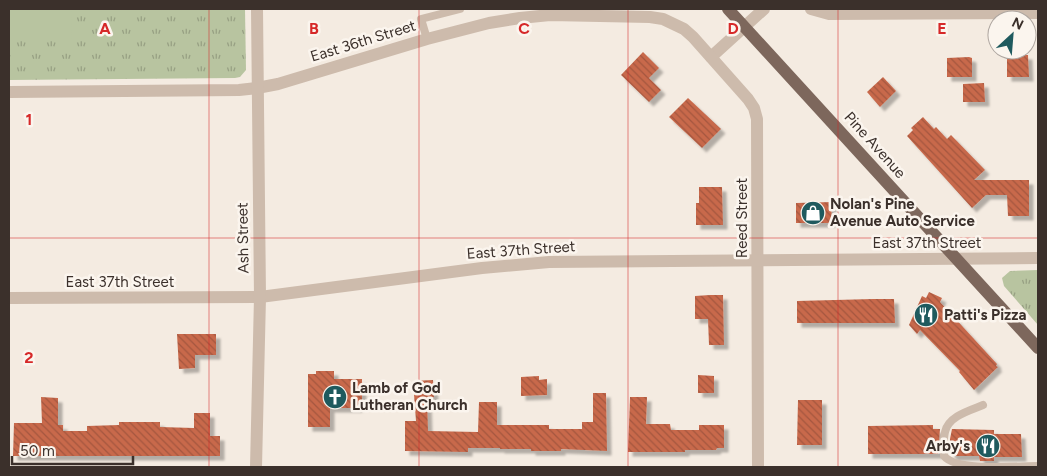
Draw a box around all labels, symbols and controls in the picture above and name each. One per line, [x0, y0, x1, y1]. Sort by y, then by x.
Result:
north arrow [987, 10, 1037, 60]
text: N [1009, 14, 1026, 34]
street label: East 36th Street [308, 16, 418, 66]
text: A [99, 19, 111, 38]
text: B [309, 19, 319, 38]
text: C [518, 19, 530, 38]
text: D [727, 19, 739, 38]
text: E [937, 19, 947, 38]
street label: Pine Avenue [840, 108, 910, 182]
text: 1 [26, 110, 32, 129]
street label: Reed Street [733, 178, 751, 258]
place label: Nolan's Pine Avenue Auto Service [830, 195, 975, 230]
shop icon: Nolan's Pine Avenue Auto Service [800, 200, 826, 226]
street label: Ash Street [233, 202, 253, 274]
street label: East 37th Street [873, 234, 982, 252]
street label: East 37th Street [466, 237, 576, 263]
street label: East 37th Street [66, 273, 175, 291]
restaurant icon: Patti's Pizza [913, 302, 939, 328]
place label: Patti's Pizza [944, 306, 1026, 324]
text: 2 [24, 348, 34, 367]
place label: Lamb of God Lutheran Church [352, 379, 468, 414]
church icon: Lamb of God Lutheran Church [322, 384, 348, 410]
restaurant icon: Arby's [975, 433, 1001, 459]
scale bar [12, 434, 134, 466]
place label: Arby's [926, 437, 970, 455]
text: 50 m [20, 442, 55, 460]

